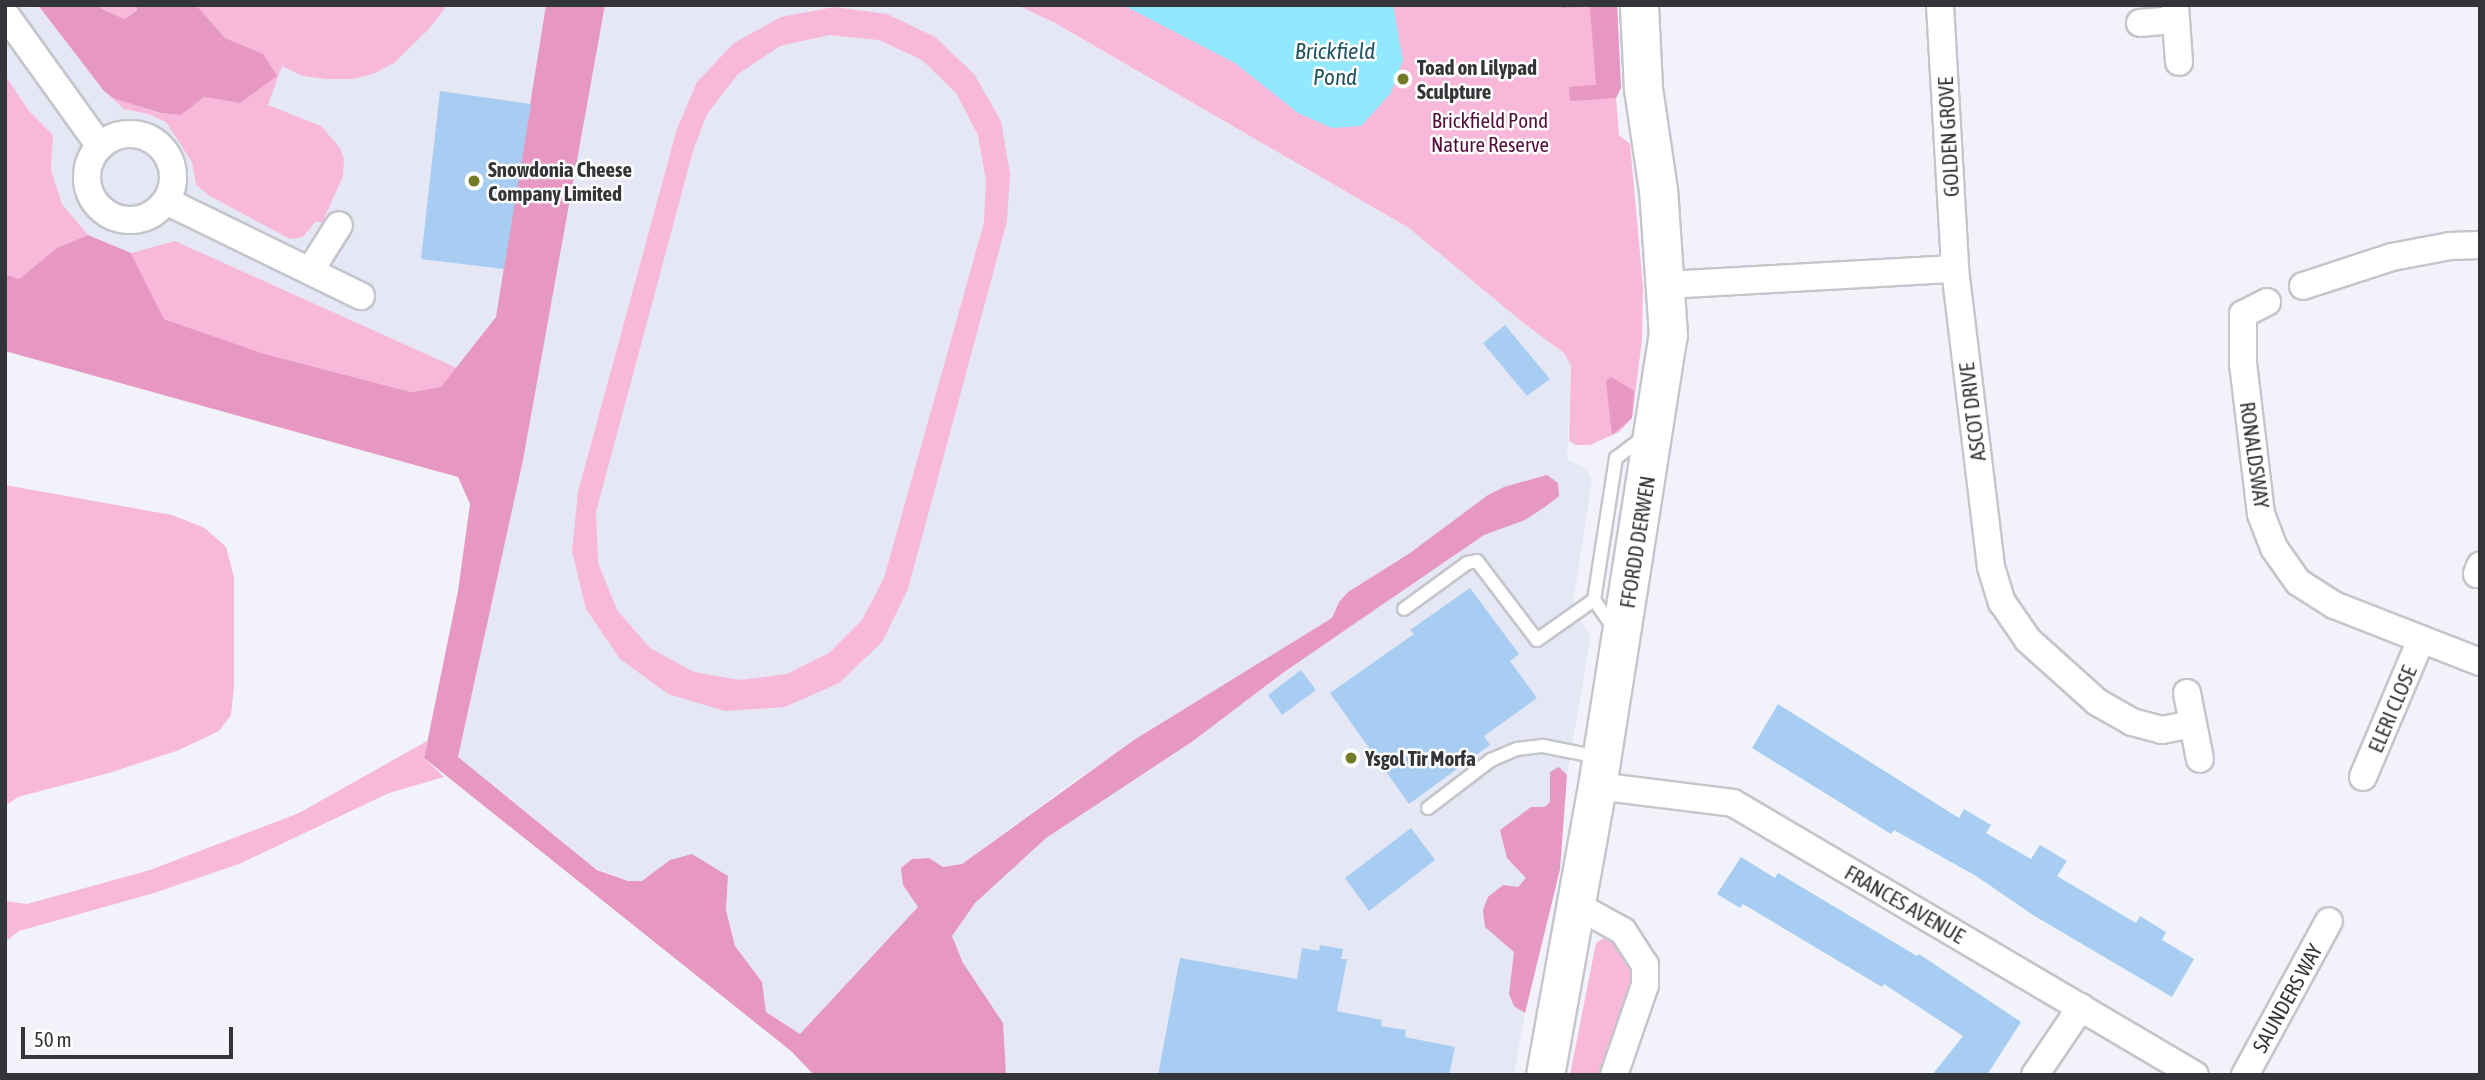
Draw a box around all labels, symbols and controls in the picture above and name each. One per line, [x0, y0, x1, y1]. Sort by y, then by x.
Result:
water label: Brickfield Pond [1295, 37, 1375, 91]
place label: Toad on Lilypad Sculpture [1417, 54, 1537, 104]
marker: Toad on Lilypad Sculpture [1395, 71, 1411, 87]
street label: GOLDEN GROVE [1932, 76, 1964, 198]
park label: Brickfield Pond Nature Reserve [1431, 107, 1549, 157]
place label: Snowdonia Cheese Company Limited [488, 156, 632, 206]
marker: Snowdonia Cheese Company Limited [466, 173, 482, 189]
street label: ASCOT DRIVE [1953, 361, 1991, 463]
street label: RONALDSWAY [2235, 400, 2275, 510]
street label: FFORDD DERWEN [1614, 474, 1660, 610]
street label: ELERI CLOSE [2362, 662, 2422, 756]
place label: Ysgol Tir Morfa [1365, 745, 1476, 771]
marker: Ysgol Tir Morfa [1343, 750, 1359, 766]
street label: FRANCES AVENUE [1840, 859, 1970, 949]
street label: SAUNDERS WAY [2247, 939, 2327, 1057]
scale bar [24, 1014, 236, 1058]
text: 50 m [34, 1027, 72, 1051]

